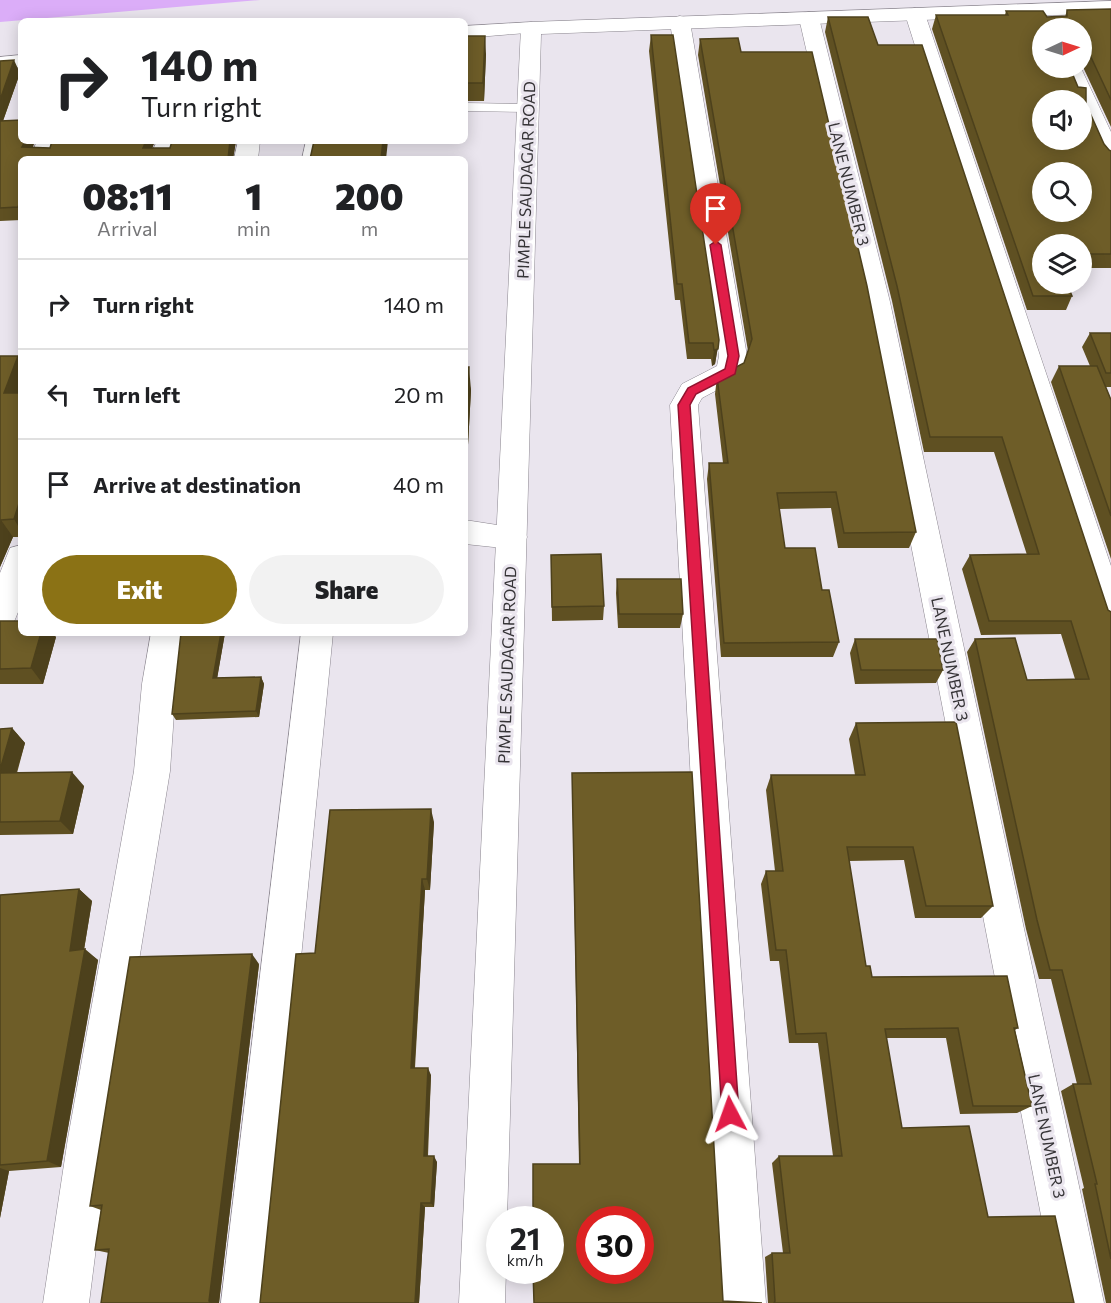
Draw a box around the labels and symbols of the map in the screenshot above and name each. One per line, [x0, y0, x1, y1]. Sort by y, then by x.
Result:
north arrow [1032, 18, 1092, 78]
street label: PIMPLE SAUDAGAR ROAD [513, 81, 538, 279]
street label: LANE NUMBER 3 [825, 120, 874, 248]
pin [690, 183, 741, 245]
street label: PIMPLE SAUDAGAR ROAD [494, 566, 519, 764]
street label: LANE NUMBER 3 [928, 595, 973, 723]
street label: LANE NUMBER 3 [1025, 1072, 1070, 1200]
position arrow [698, 1082, 762, 1146]
speed limit sign: 30 [576, 1206, 654, 1284]

